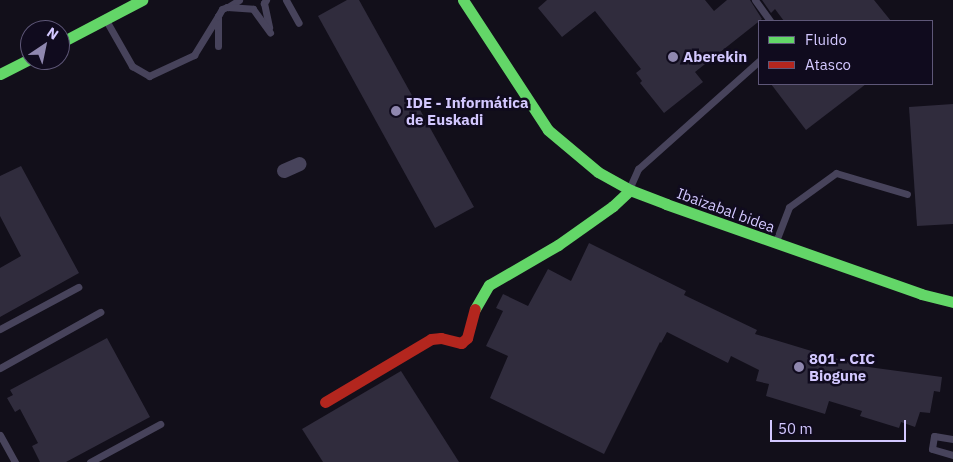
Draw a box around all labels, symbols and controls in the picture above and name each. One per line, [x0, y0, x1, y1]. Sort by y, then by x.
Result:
north arrow [20, 20, 70, 70]
legend [758, 20, 933, 85]
text: N [44, 23, 62, 44]
text: Fluido [805, 30, 847, 49]
place label: Aberekin [683, 48, 747, 66]
marker: Aberekin [667, 51, 679, 63]
text: Atasco [805, 55, 851, 74]
place label: IDE - Informática de Euskadi [406, 93, 529, 128]
marker: IDE - Informática de Euskadi [390, 105, 402, 117]
street label: Ibaizabal bidea [674, 184, 778, 236]
place label: 801 - CIC Biogune [809, 349, 875, 384]
marker: 801 - CIC Biogune [793, 361, 805, 373]
scale bar [773, 410, 909, 442]
text: 50 m [778, 419, 813, 438]

